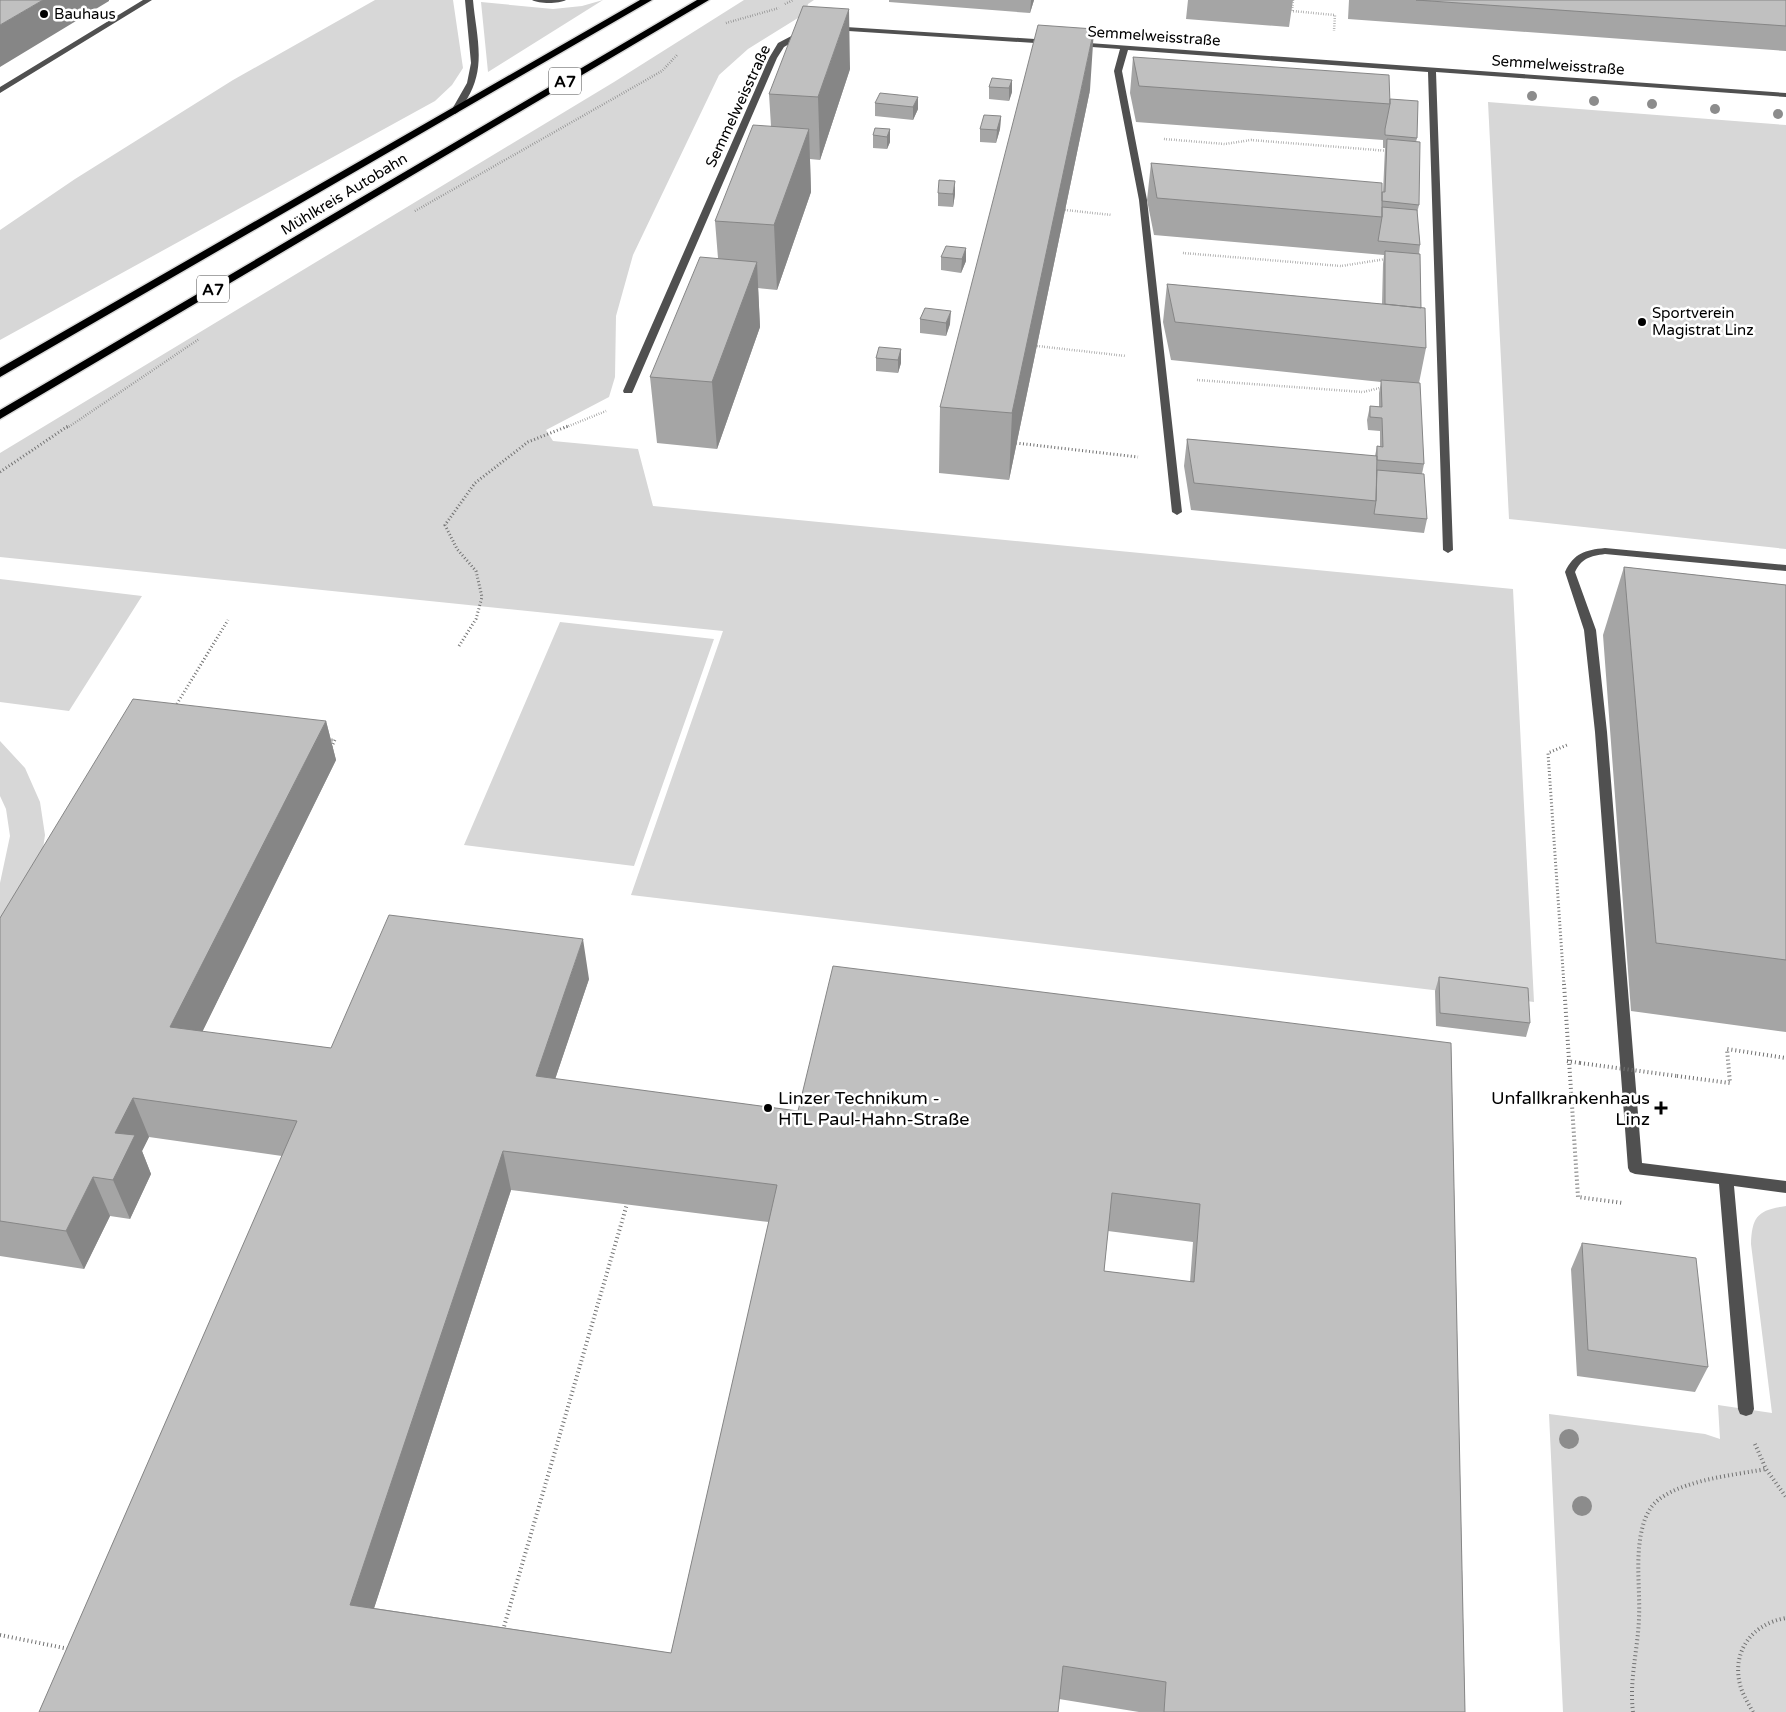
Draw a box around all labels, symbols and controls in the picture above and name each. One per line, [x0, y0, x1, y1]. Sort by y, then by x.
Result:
place label: Bauhaus [54, 5, 116, 23]
marker: Bauhaus [38, 8, 50, 20]
street label: Semmelweisstraße [1087, 22, 1221, 50]
street label: Semmelweisstraße [702, 42, 774, 170]
street label: Semmelweisstraße [1491, 51, 1625, 79]
road number: A7 [549, 68, 581, 94]
street label: Mühlkreis Autobahn [277, 149, 411, 239]
road number: A7 [197, 276, 229, 302]
place label: Sportverein Magistrat Linz [1652, 304, 1754, 339]
marker: Sportverein Magistrat Linz [1636, 316, 1648, 328]
place label: Linzer Technikum - HTL Paul-Hahn-Straße [778, 1087, 969, 1130]
place label: Unfallkrankenhaus Linz [1491, 1087, 1650, 1130]
marker: Unfallkrankenhaus Linz [1654, 1101, 1668, 1115]
marker: Linzer Technikum - HTL Paul-Hahn-Straße [762, 1102, 774, 1114]

